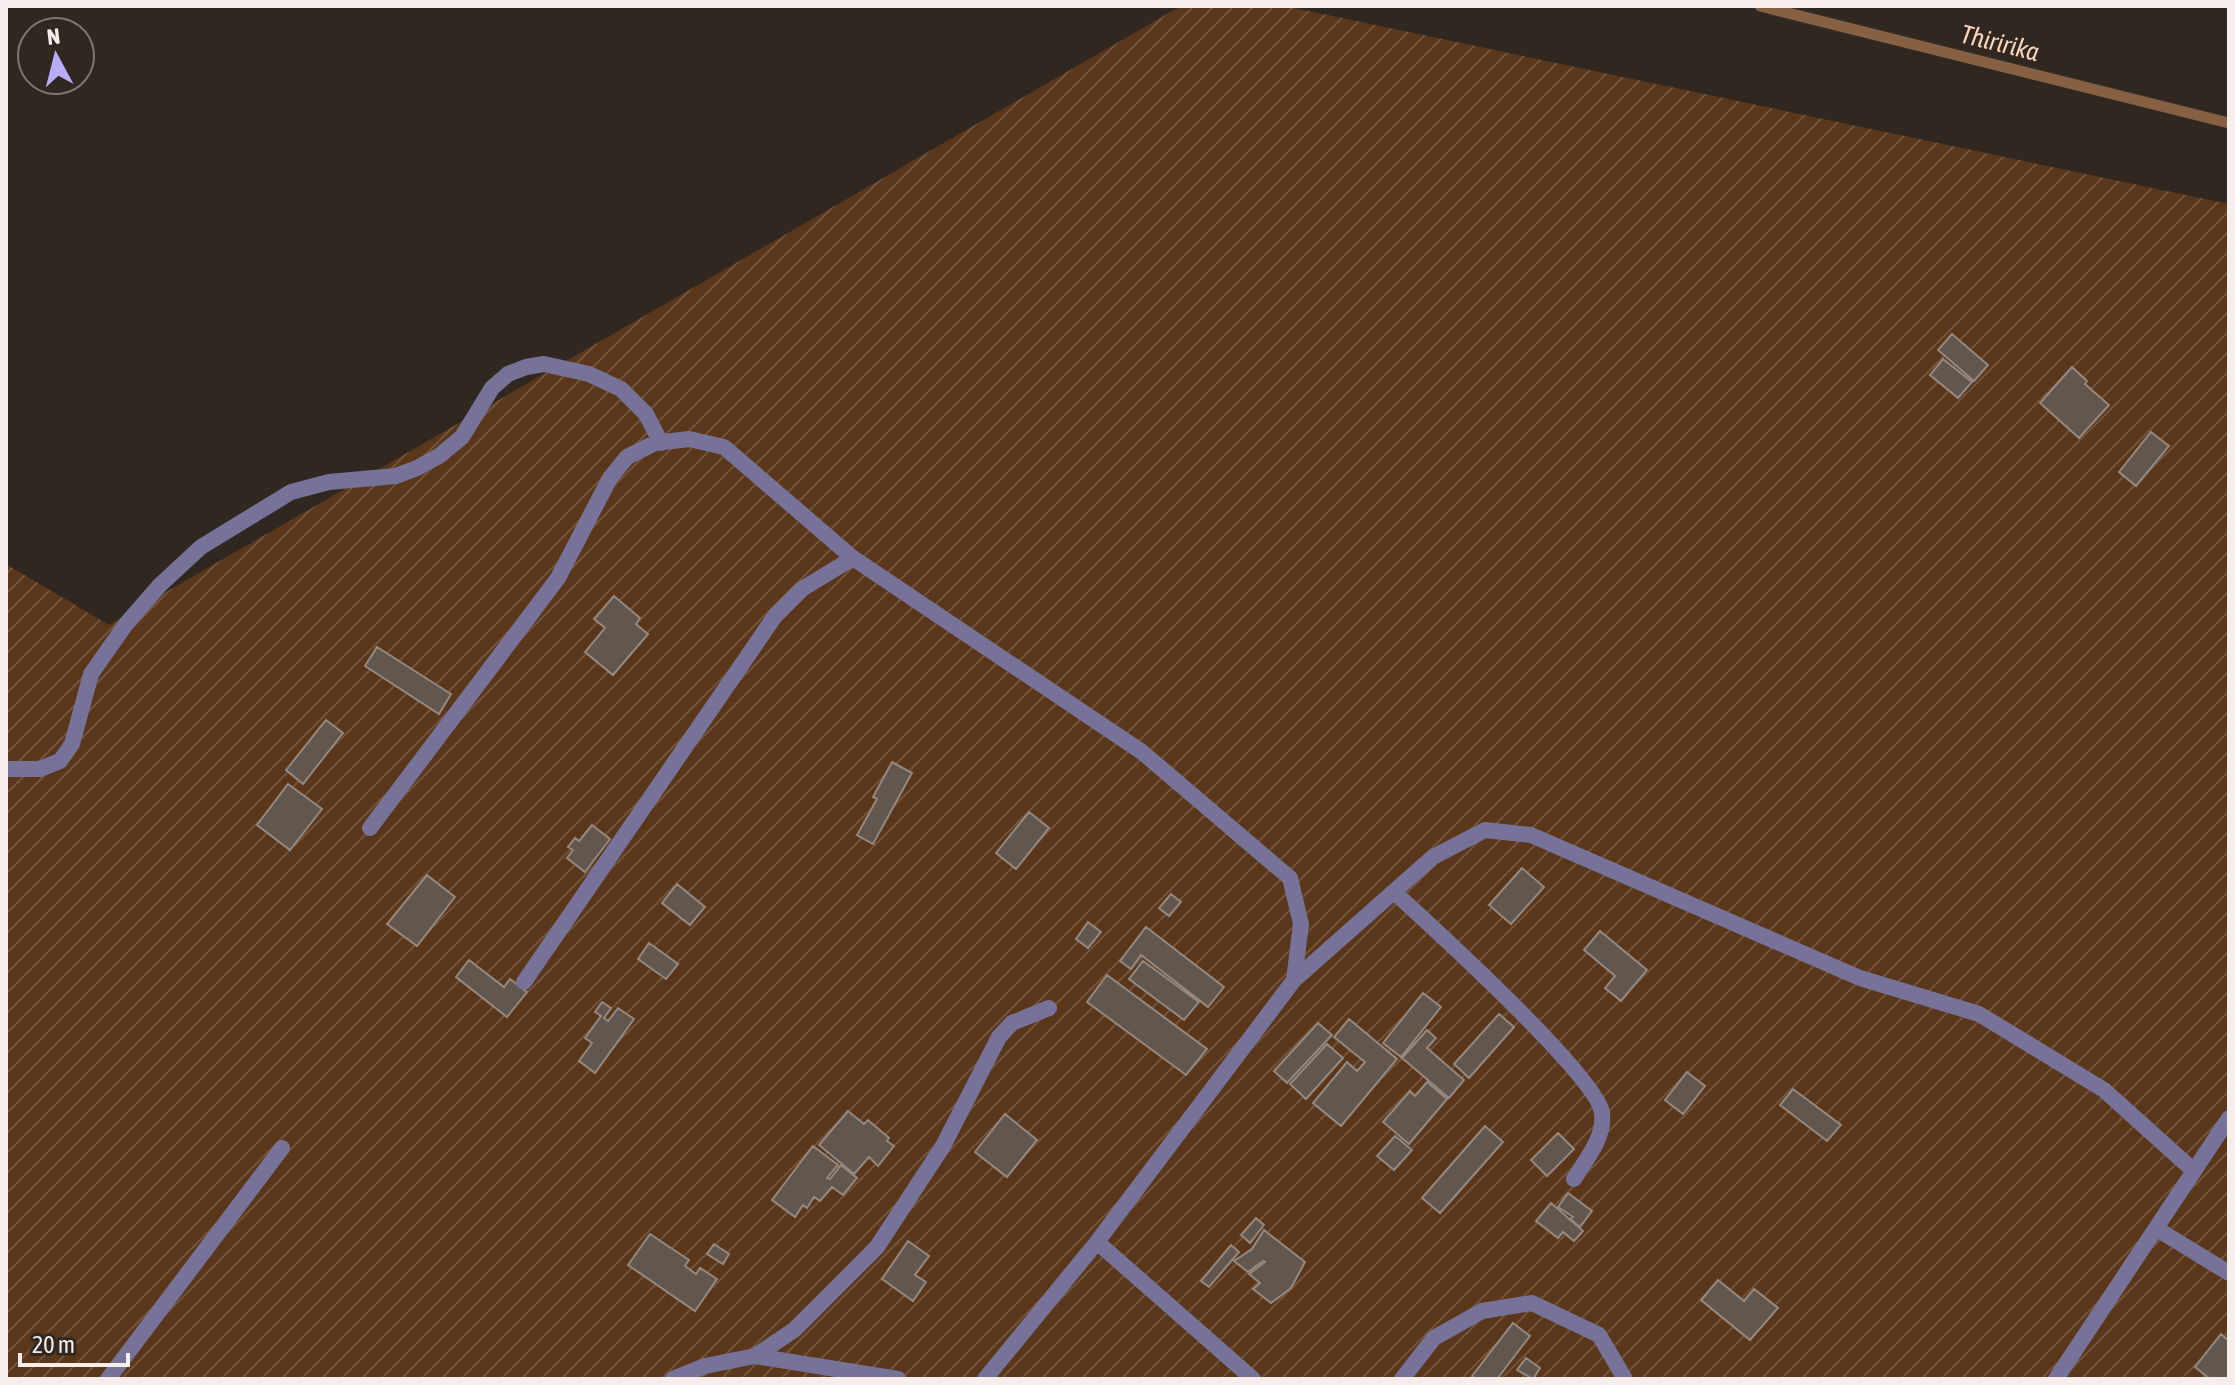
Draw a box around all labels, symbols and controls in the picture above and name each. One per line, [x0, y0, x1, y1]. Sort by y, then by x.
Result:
north arrow [16, 16, 96, 96]
water label: Thiririka [1958, 19, 2042, 67]
text: N [46, 22, 62, 50]
scale bar [20, 1317, 128, 1367]
text: 20 m [32, 1331, 75, 1358]

